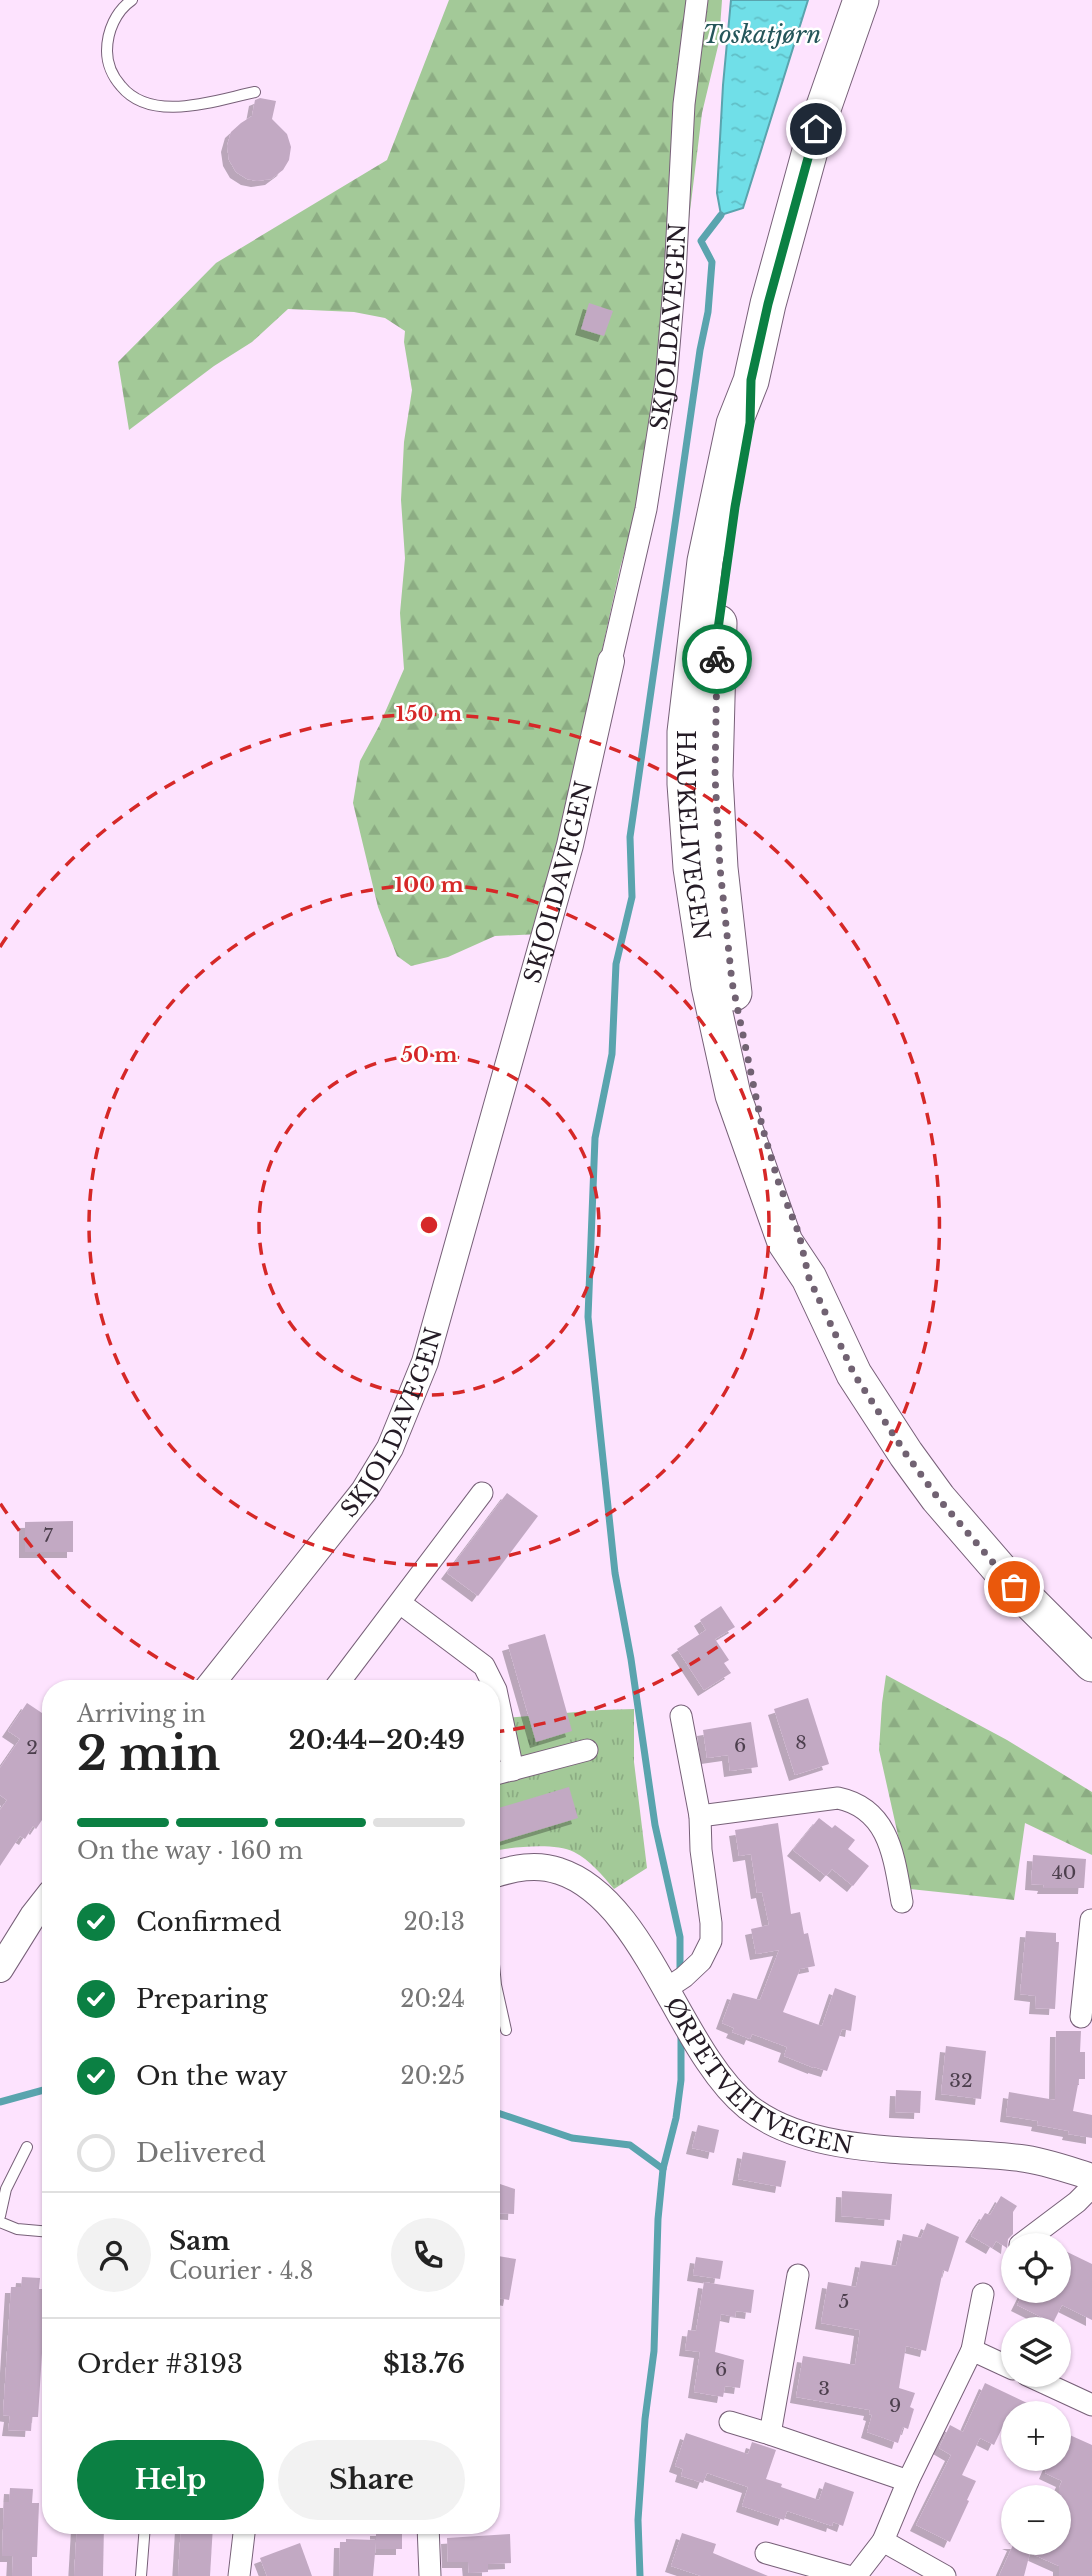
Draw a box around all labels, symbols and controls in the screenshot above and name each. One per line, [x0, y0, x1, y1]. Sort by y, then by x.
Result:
water label: Toskatjørn [703, 20, 821, 49]
pin [786, 99, 846, 159]
icon: home [797, 110, 835, 148]
street label: SKJOLDAVEGEN [645, 222, 692, 432]
courier [682, 624, 752, 694]
icon: bike [698, 640, 736, 678]
text: 150 m [396, 701, 462, 727]
street label: HAUKELIVEGEN [671, 730, 716, 942]
street label: SKJOLDAVEGEN [518, 778, 598, 986]
text: 100 m [394, 872, 464, 898]
text: 50 m [400, 1042, 458, 1068]
centre of rings [417, 1213, 441, 1237]
street label: SKJOLDAVEGEN [335, 1324, 448, 1523]
house number: 7 [43, 1524, 53, 1547]
pin [984, 1557, 1044, 1617]
icon: bag [995, 1568, 1033, 1606]
text: Arriving in [77, 1700, 206, 1728]
text: 20:44–20:49 [289, 1724, 465, 1756]
text: 2 min [77, 1725, 220, 1782]
house number: 8 [795, 1731, 807, 1754]
house number: 6 [734, 1734, 746, 1757]
house number: 2 [26, 1736, 38, 1759]
text: On the way · 160 m [77, 1837, 303, 1865]
house number: 40 [1052, 1861, 1076, 1884]
icon: check [77, 1903, 115, 1941]
text: Confirmed [136, 1906, 281, 1938]
text: 20:13 [403, 1908, 465, 1936]
icon: check [77, 1980, 115, 2018]
text: Preparing [136, 1983, 268, 2015]
text: 20:24 [400, 1985, 465, 2013]
street label: ØRPETVEITVEGEN [660, 1993, 855, 2160]
icon: check [77, 2057, 115, 2095]
text: On the way [136, 2060, 288, 2092]
text: 20:25 [401, 2062, 465, 2090]
house number: 32 [949, 2069, 973, 2092]
text: Delivered [136, 2137, 266, 2169]
button: person [77, 2218, 151, 2292]
button: phone [391, 2218, 465, 2292]
text: Sam [169, 2225, 230, 2257]
map controls [1001, 2233, 1071, 2555]
button: locate [1001, 2233, 1071, 2303]
text: Courier · 4.8 [169, 2257, 314, 2285]
house number: 5 [839, 2290, 849, 2313]
button: layers [1001, 2317, 1071, 2387]
text: Order #3193 [77, 2348, 243, 2380]
text: $13.76 [383, 2348, 465, 2380]
house number: 6 [715, 2358, 727, 2381]
house number: 3 [818, 2377, 830, 2400]
house number: 9 [889, 2394, 901, 2417]
button: + [1001, 2401, 1071, 2471]
button: Help [77, 2440, 264, 2520]
button: Share [278, 2440, 465, 2520]
button: − [1001, 2485, 1071, 2555]

